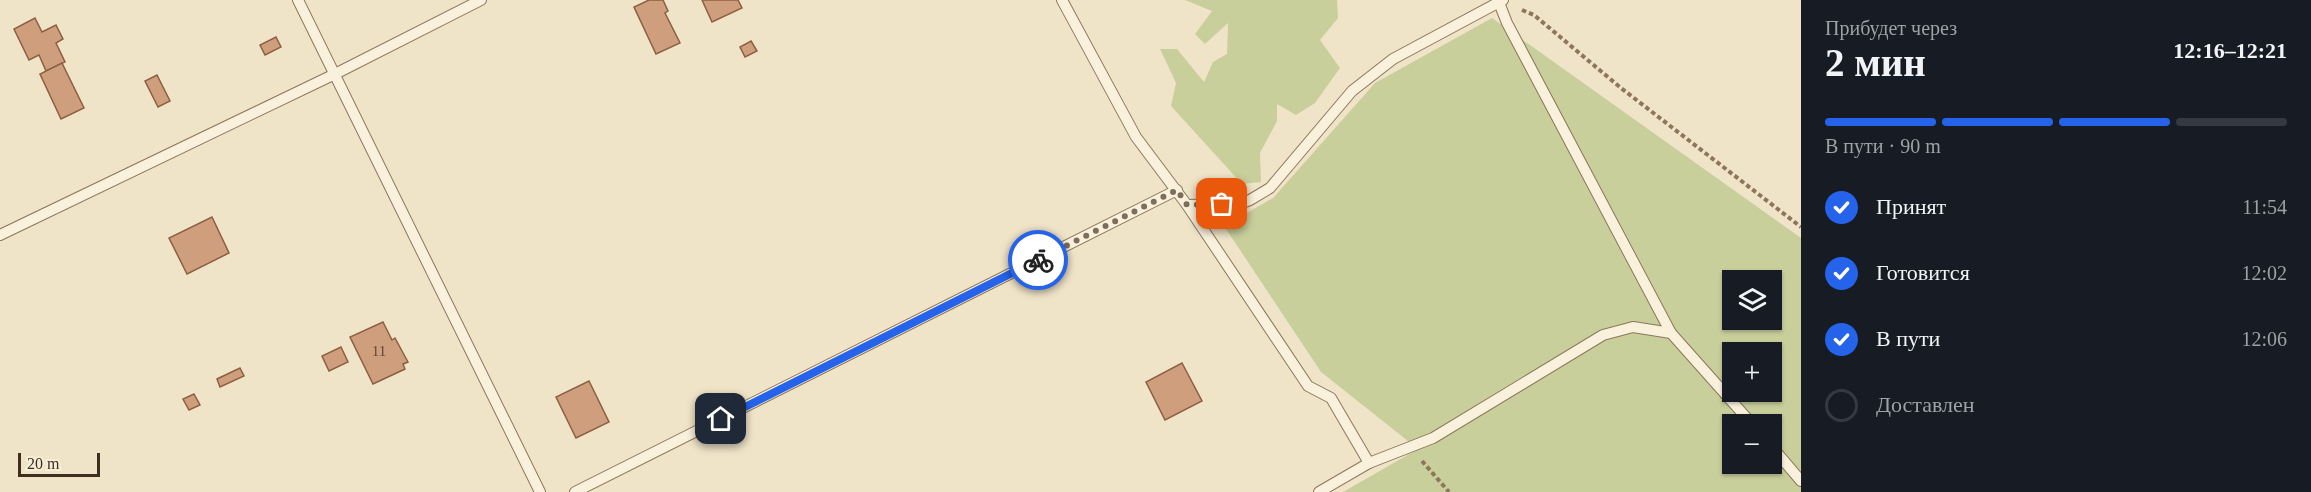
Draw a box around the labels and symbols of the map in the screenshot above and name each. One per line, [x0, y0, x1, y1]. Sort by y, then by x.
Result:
pin [1196, 178, 1247, 229]
courier [1008, 230, 1068, 290]
house number: 11 [372, 343, 386, 359]
pin [695, 393, 746, 444]
scale bar [18, 450, 100, 478]

